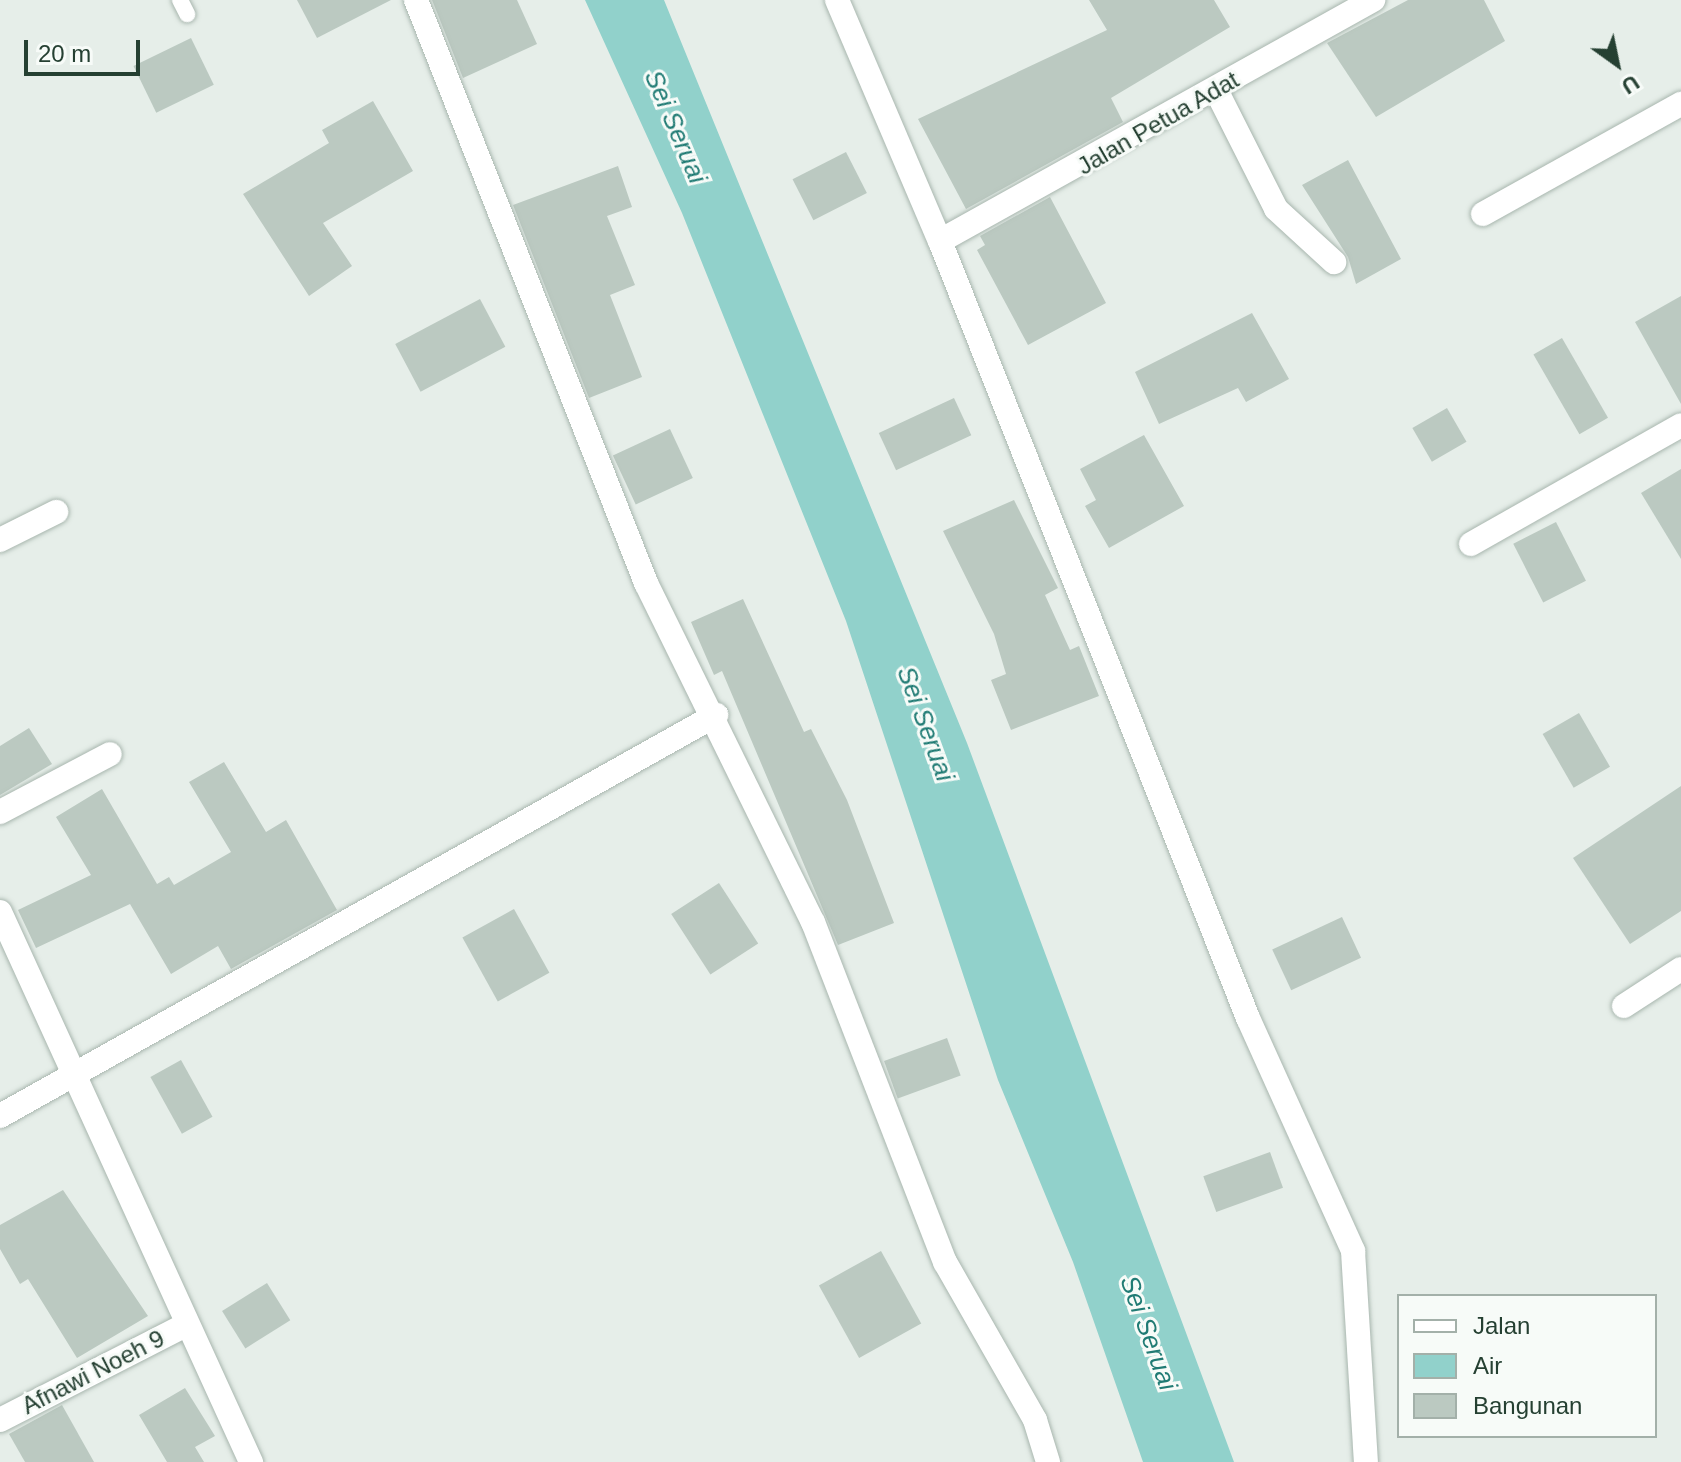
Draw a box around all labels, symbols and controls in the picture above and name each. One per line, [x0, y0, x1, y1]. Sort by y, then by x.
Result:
scale bar [28, 24, 144, 74]
north arrow [1577, 24, 1657, 104]
text: 20 m [38, 40, 91, 67]
street label: Jalan Petua Adat [1072, 65, 1244, 181]
water label: Sei Seruai [637, 66, 713, 188]
text: U [1617, 70, 1644, 99]
water label: Sei Seruai [890, 662, 960, 786]
water label: Sei Seruai [1113, 1271, 1183, 1395]
legend [1397, 1294, 1657, 1438]
text: Jalan [1473, 1312, 1530, 1339]
street label: Afnawi Noeh 9 [17, 1324, 169, 1420]
text: Air [1473, 1352, 1502, 1379]
text: Bangunan [1473, 1392, 1582, 1419]

